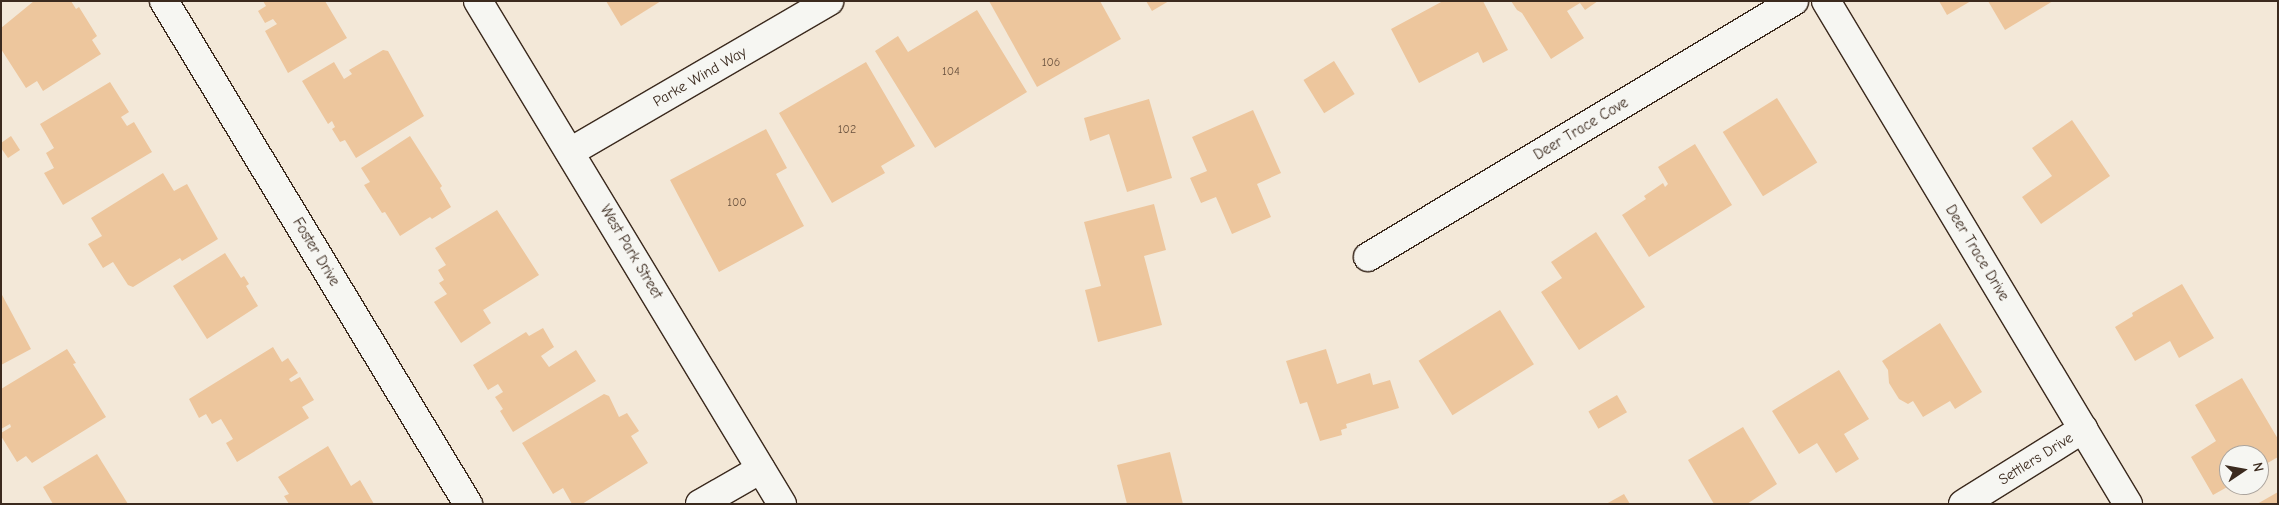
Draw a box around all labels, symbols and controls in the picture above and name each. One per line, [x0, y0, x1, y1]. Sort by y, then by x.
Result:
street label: Parke Wind Way [650, 43, 750, 111]
house number: 106 [1042, 56, 1060, 70]
house number: 104 [942, 65, 960, 79]
street label: Deer Trace Cove [1531, 94, 1631, 164]
house number: 102 [838, 123, 856, 137]
house number: 100 [727, 196, 747, 210]
street label: West Park Street [596, 202, 666, 302]
street label: Deer Trace Drive [1941, 202, 2013, 304]
street label: Foster Drive [289, 215, 343, 289]
street label: Settlers Drive [1995, 429, 2077, 489]
north arrow [2219, 445, 2269, 495]
text: N [2249, 461, 2267, 473]

